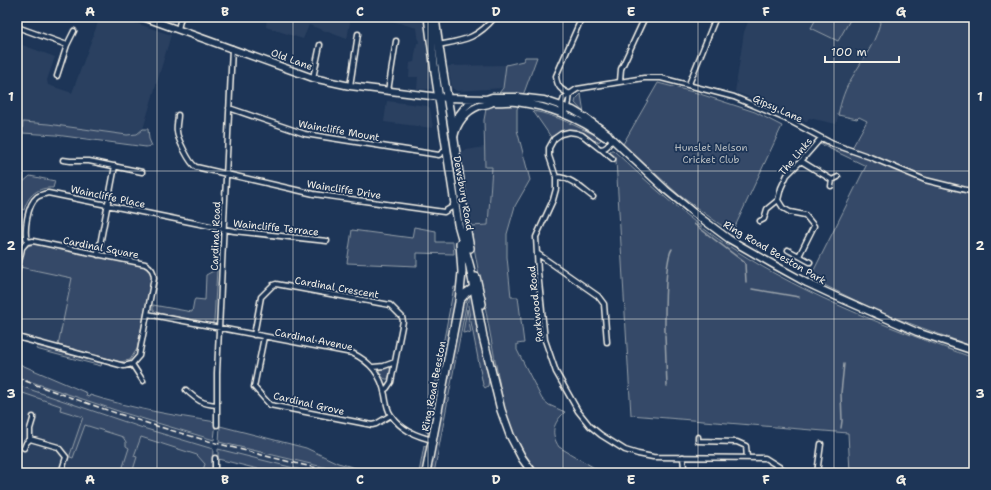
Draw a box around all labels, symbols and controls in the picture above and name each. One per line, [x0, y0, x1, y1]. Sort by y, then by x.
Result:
text: A [85, 3, 95, 20]
text: B [221, 3, 229, 20]
text: C [356, 3, 364, 20]
text: D [491, 3, 501, 20]
text: E [627, 3, 636, 20]
text: F [762, 3, 770, 20]
text: G [896, 3, 907, 20]
scale bar [825, 38, 899, 64]
text: 100 m [831, 44, 867, 60]
street label: Old Lane [269, 46, 315, 73]
text: 1 [8, 88, 14, 105]
text: 1 [977, 88, 983, 105]
street label: Gipsy Lane [751, 92, 805, 125]
street label: Waincliffe Mount [297, 117, 381, 144]
street label: The Links [776, 135, 815, 178]
park label: Hunslet Nelson Cricket Club [674, 141, 748, 166]
street label: Dewsbury Road [451, 155, 477, 232]
street label: Waincliffe Drive [306, 177, 382, 202]
street label: Waincliffe Place [69, 182, 147, 211]
street label: Cardinal Road [208, 201, 223, 271]
street label: Waincliffe Terrace [232, 217, 320, 239]
street label: Ring Road Beeston Park [721, 218, 829, 287]
street label: Cardinal Square [62, 234, 140, 261]
text: 2 [6, 237, 16, 254]
text: 2 [975, 237, 985, 254]
street label: Parkwood Road [525, 264, 546, 343]
street label: Cardinal Crescent [294, 274, 380, 301]
street label: Cardinal Avenue [274, 326, 354, 354]
street label: Ring Road Beeston [418, 340, 449, 432]
text: 3 [6, 385, 16, 402]
text: 3 [975, 385, 985, 402]
street label: Cardinal Grove [272, 389, 346, 418]
text: A [85, 471, 95, 488]
text: B [221, 471, 229, 488]
text: C [356, 471, 364, 488]
text: D [491, 471, 501, 488]
text: E [627, 471, 636, 488]
text: F [762, 471, 770, 488]
text: G [896, 471, 907, 488]

